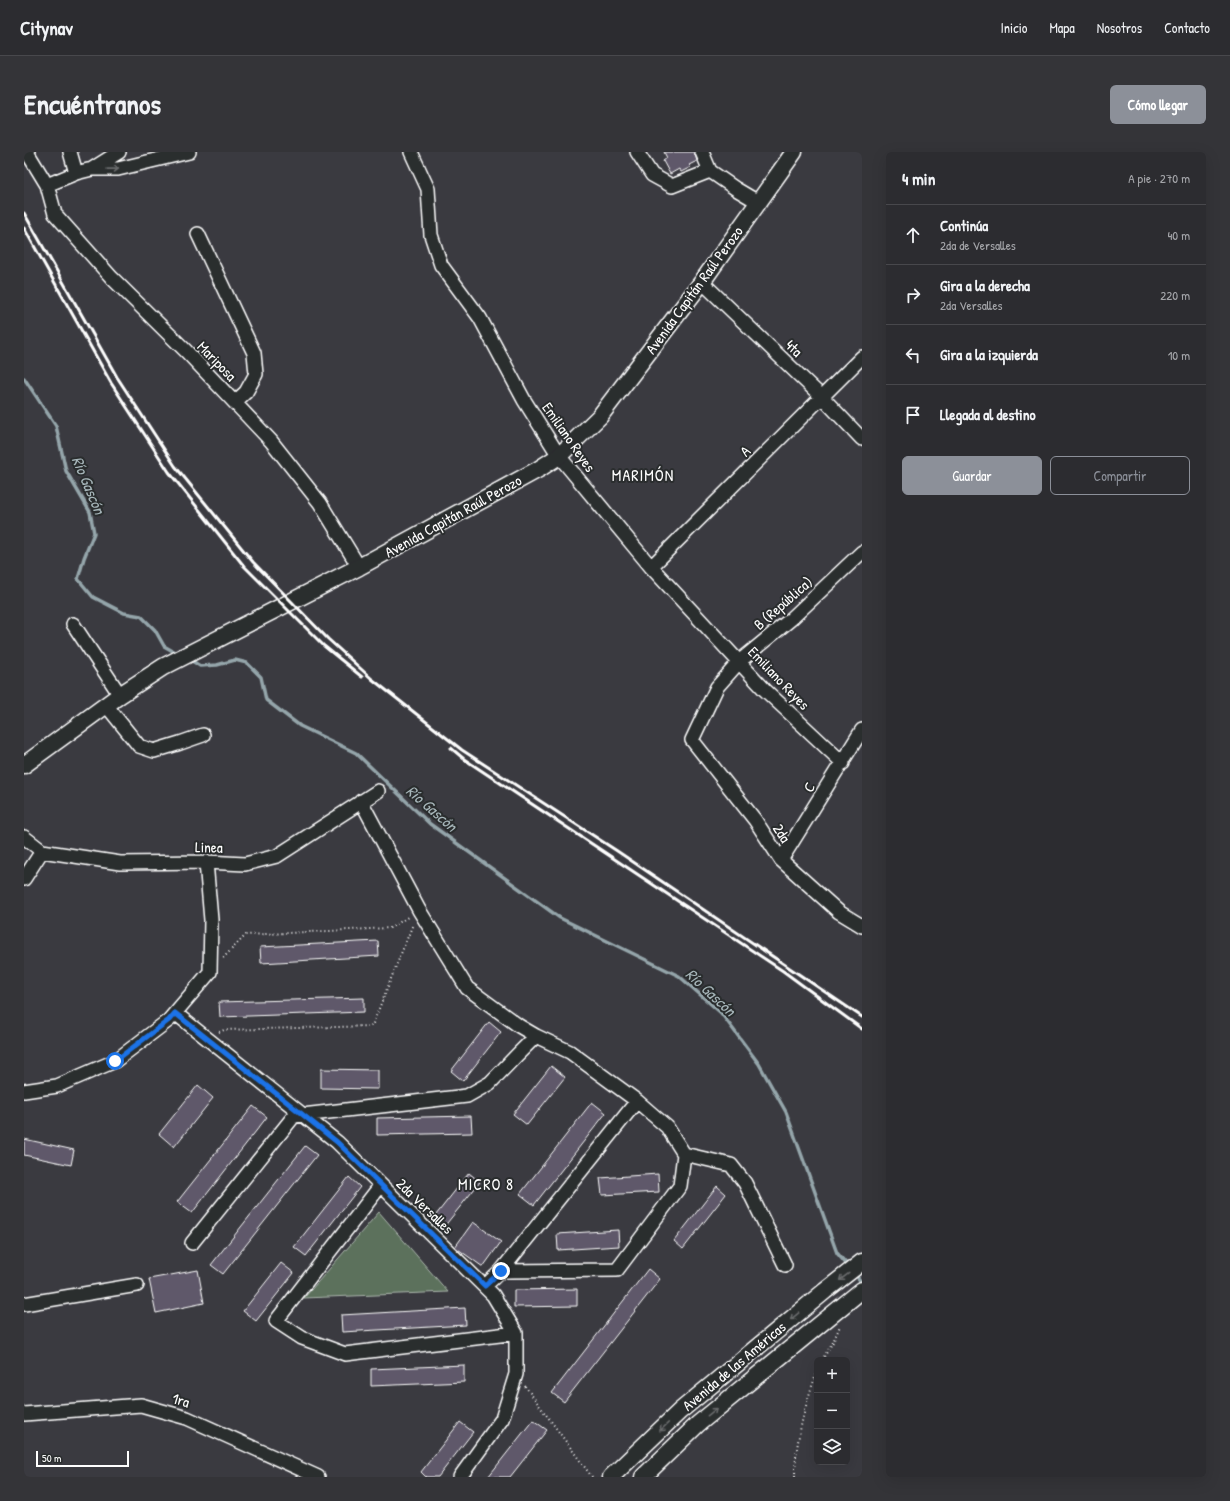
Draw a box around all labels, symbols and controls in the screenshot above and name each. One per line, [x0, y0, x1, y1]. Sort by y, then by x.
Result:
text: Citynav [20, 15, 73, 41]
text: Inicio [1001, 18, 1027, 37]
text: Mapa [1049, 18, 1075, 37]
text: Nosotros [1097, 18, 1142, 37]
text: Contacto [1164, 18, 1210, 37]
text: Encuéntranos [24, 85, 161, 123]
button: Cómo llegar [1110, 85, 1206, 124]
one-way arrow [106, 165, 119, 172]
text: 4 min [902, 167, 935, 190]
text: A pie · 270 m [1128, 169, 1190, 187]
text: Continúa [940, 215, 988, 236]
street label: Avenida Capitán Raúl Perozo [640, 222, 748, 358]
icon: ahead [902, 224, 924, 246]
text: 40 m [1167, 226, 1190, 244]
text: 2da de Versalles [940, 236, 1016, 254]
text: Gira a la derecha [940, 275, 1030, 296]
icon: right [902, 284, 924, 306]
text: 220 m [1160, 286, 1190, 304]
text: 2da Versalles [940, 296, 1003, 314]
street label: 4ta [781, 335, 807, 361]
street label: Mariposa [193, 336, 241, 386]
icon: left [902, 344, 924, 366]
text: Gira a la izquierda [940, 344, 1038, 365]
text: 10 m [1168, 346, 1190, 364]
street label: Emiliano Reyes [537, 398, 601, 476]
icon: arrive [902, 404, 924, 426]
text: Llegada al destino [940, 404, 1036, 425]
street label: A [735, 441, 755, 461]
water label: Río Gascón [67, 453, 112, 519]
button: Guardar [902, 456, 1042, 495]
button: Compartir [1050, 456, 1190, 495]
district label: MARIMÓN [612, 464, 674, 486]
street label: Avenida Capitán Raúl Perozo [381, 470, 525, 562]
street label: B (República) [749, 571, 817, 635]
street label: Emiliano Reyes [743, 642, 815, 714]
street label: C [798, 778, 820, 796]
water label: Río Gascón [402, 780, 464, 837]
street label: 2da [768, 819, 796, 847]
street label: Linea [195, 836, 223, 858]
water label: Río Gascón [681, 963, 742, 1022]
route start [106, 1052, 124, 1070]
street label: 2da Versalles [392, 1173, 458, 1239]
district label: MICRO 8 [458, 1173, 514, 1195]
route end [492, 1262, 510, 1280]
one-way arrow [838, 1272, 849, 1281]
one-way arrow [790, 1311, 800, 1320]
street label: Avenida de las Américas [678, 1316, 790, 1416]
map controls [814, 1357, 850, 1465]
button: + [814, 1357, 850, 1393]
street label: 1ra [170, 1387, 192, 1413]
button: − [814, 1393, 850, 1429]
one-way arrow [707, 1408, 717, 1417]
one-way arrow [659, 1422, 669, 1431]
button: layers [814, 1429, 850, 1465]
scale bar [36, 1449, 129, 1468]
text: 50 m [42, 1451, 62, 1465]

